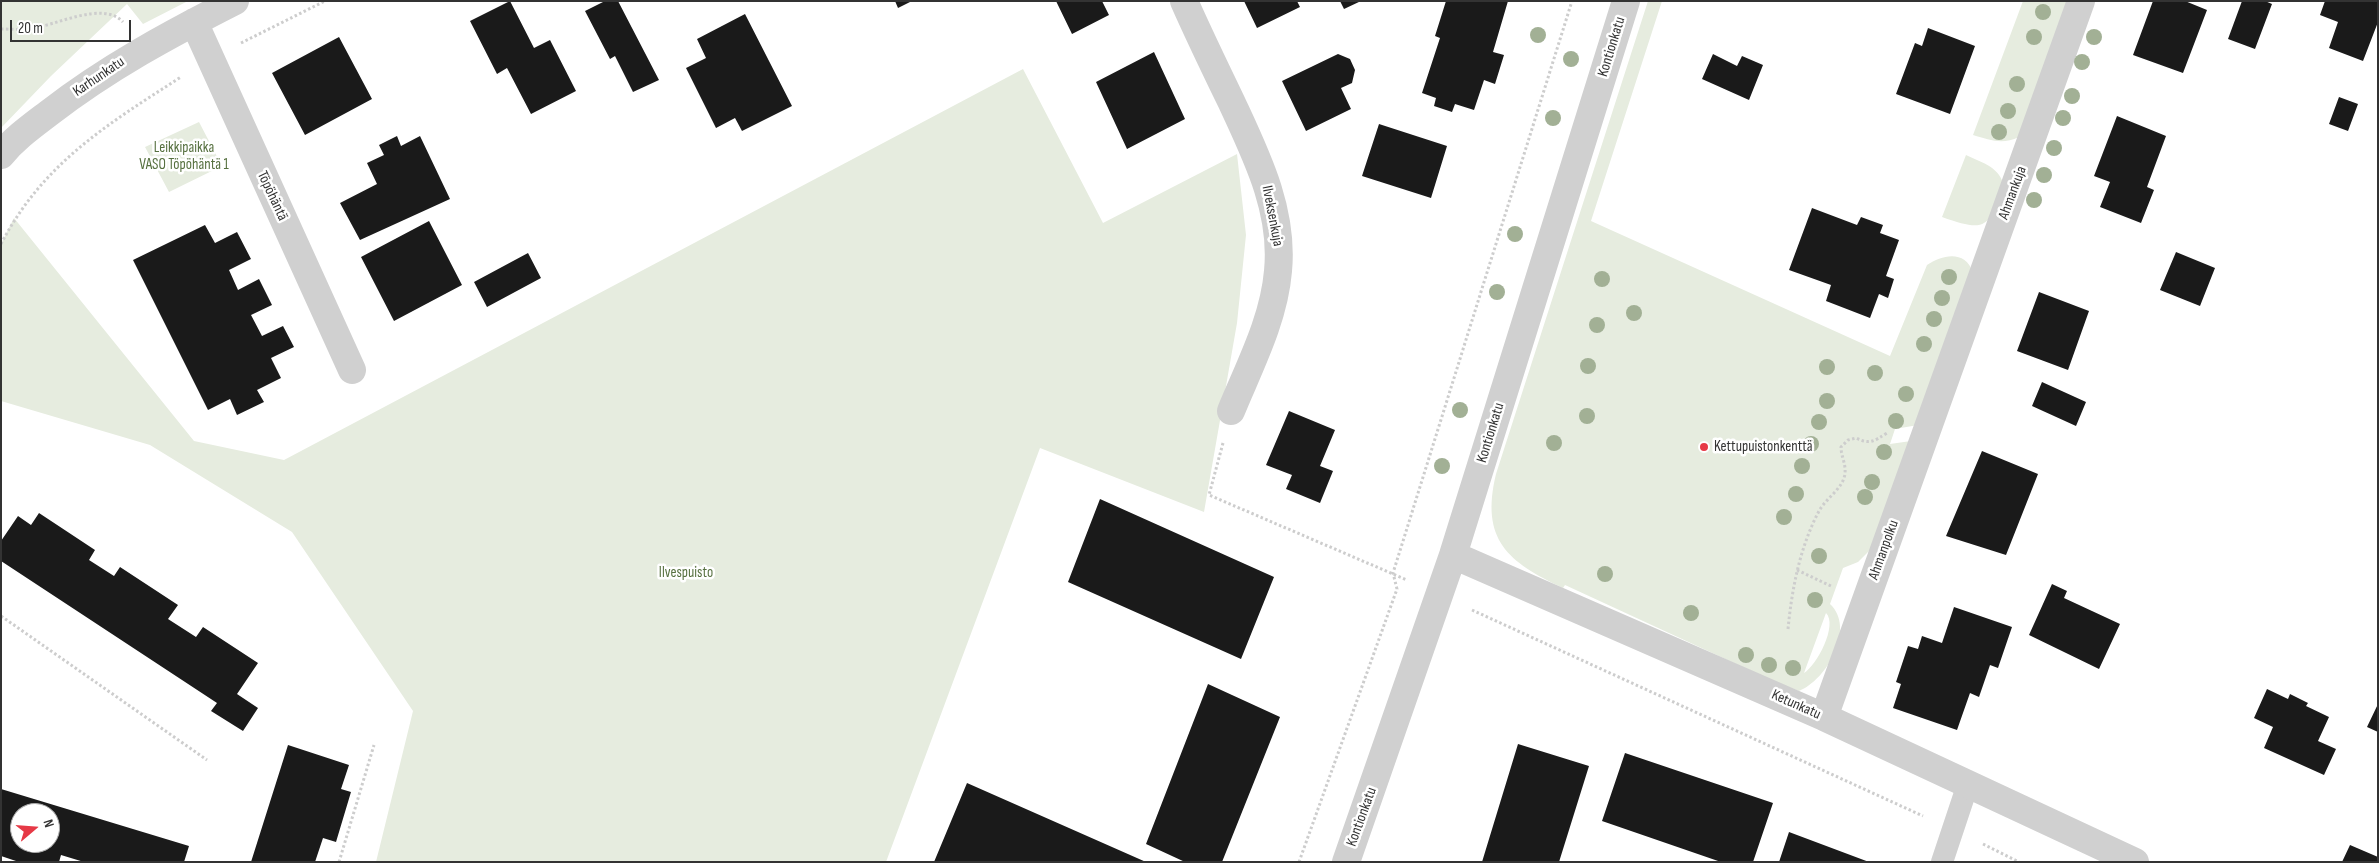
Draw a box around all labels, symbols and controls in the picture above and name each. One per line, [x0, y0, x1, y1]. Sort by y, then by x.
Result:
scale bar [12, 10, 134, 42]
street label: Kontionkatu [1594, 15, 1630, 79]
text: 20 m [18, 19, 43, 38]
street label: Karhunkatu [70, 53, 128, 101]
park label: Leikkipaikka VASO Töpöhäntä 1 [139, 139, 229, 174]
street label: Ahmankuja [1995, 164, 2031, 222]
street label: Töpöhäntä [253, 168, 291, 224]
street label: Ilveksenkuja [1257, 184, 1287, 248]
street label: Kontionkatu [1473, 401, 1509, 465]
place label: Kettupuistonkenttä [1714, 438, 1813, 456]
marker: Kettupuistonkenttä [1698, 441, 1710, 453]
street label: Ahmanpolku [1865, 518, 1903, 582]
park label: Ilvespuisto [659, 564, 713, 582]
street label: Ketunkatu [1769, 686, 1823, 724]
street label: Kontionkatu [1343, 785, 1381, 849]
north arrow [10, 803, 60, 853]
text: N [40, 817, 58, 830]

